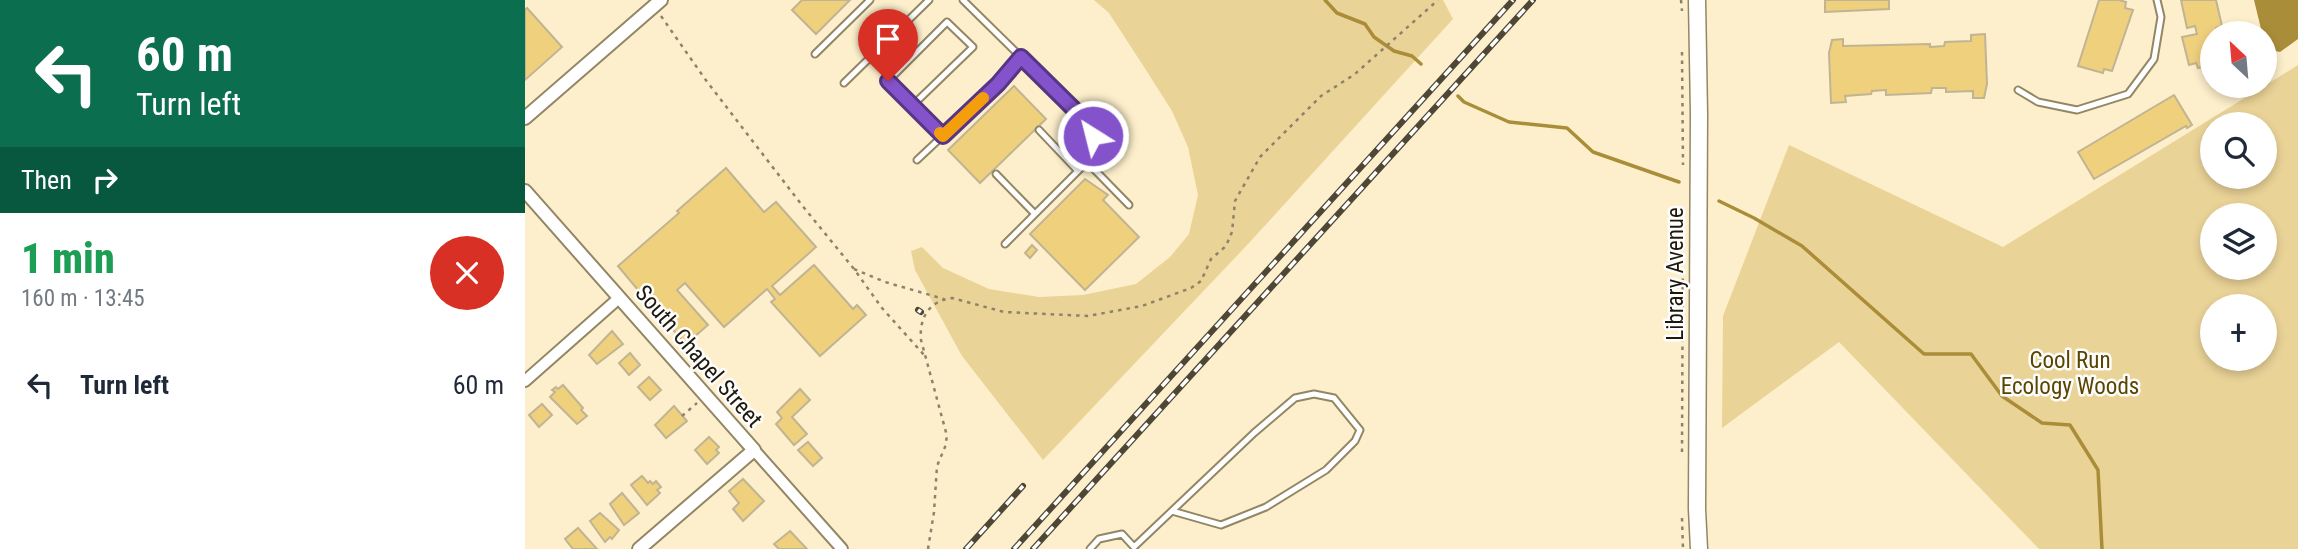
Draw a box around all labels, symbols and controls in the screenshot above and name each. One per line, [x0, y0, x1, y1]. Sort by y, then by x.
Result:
pin [858, 9, 918, 81]
icon: arrive [869, 20, 907, 58]
north arrow [2200, 21, 2277, 98]
map controls [2200, 21, 2277, 371]
text: 60 m [136, 26, 233, 83]
icon: left [21, 28, 112, 119]
text: Turn left [136, 85, 241, 123]
position arrow [1056, 99, 1130, 173]
button: search [2200, 112, 2277, 189]
icon: right [86, 161, 124, 199]
text: Then [21, 165, 72, 195]
button: layers [2200, 203, 2277, 280]
street label: Library Avenue [1662, 207, 1689, 341]
text: 1 min [21, 234, 115, 283]
button: close [430, 236, 504, 310]
street label: South Chapel Street [630, 280, 768, 433]
text: 160 m · 13:45 [21, 285, 145, 312]
button: + [2200, 294, 2277, 371]
park label: Cool Run Ecology Woods [2001, 347, 2139, 400]
icon: left [21, 366, 59, 404]
text: Turn left [80, 370, 169, 400]
text: 60 m [453, 370, 504, 400]

